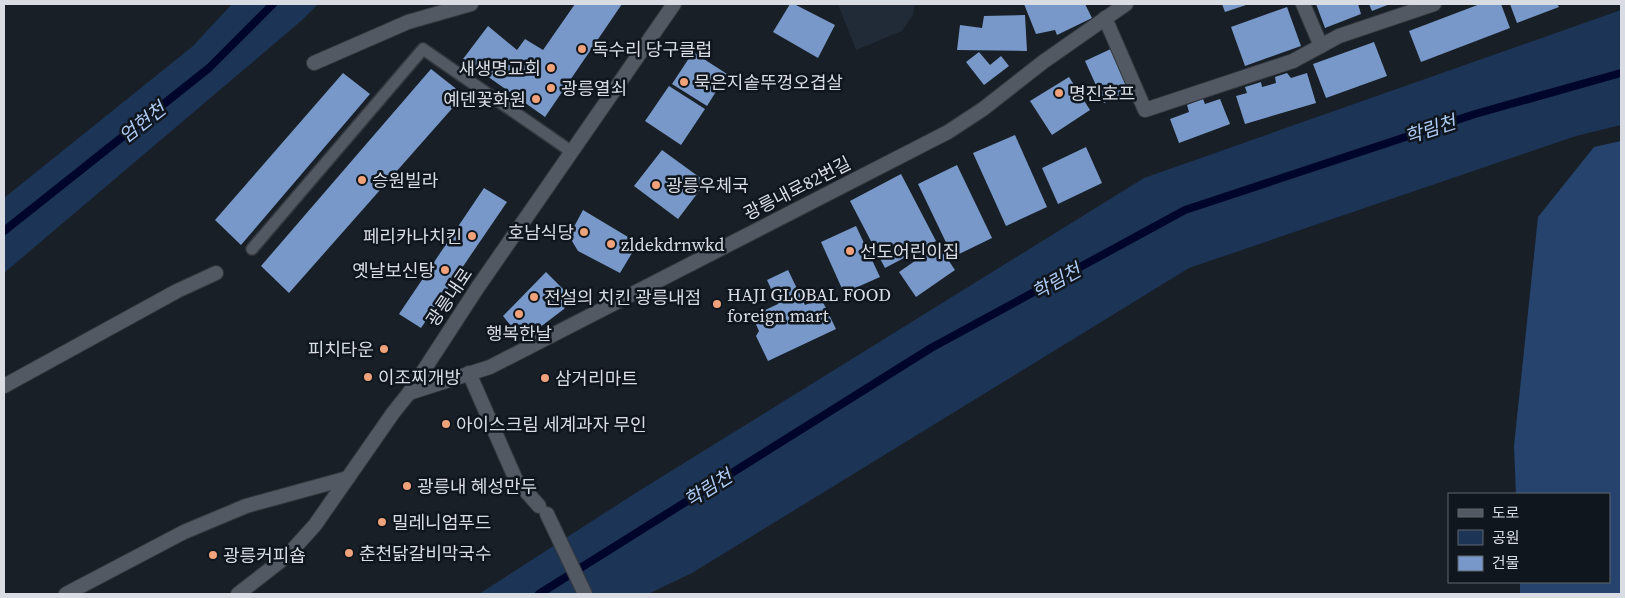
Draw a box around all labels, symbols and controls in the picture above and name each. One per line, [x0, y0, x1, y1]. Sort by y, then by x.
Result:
place label: 독수리 당구클럽 [592, 37, 712, 62]
marker: 독수리 당구클럽 [576, 43, 588, 55]
place label: 새생명교회 [458, 56, 541, 81]
marker: 새생명교회 [545, 62, 557, 74]
place label: 묵은지솥뚜껑오겹살 [694, 70, 843, 95]
place label: 광릉열쇠 [561, 76, 627, 101]
marker: 묵은지솥뚜껑오겹살 [678, 76, 690, 88]
place label: 명진호프 [1069, 81, 1135, 106]
marker: 광릉열쇠 [545, 82, 557, 94]
place label: 예덴꽃화원 [443, 87, 526, 112]
marker: 명진호프 [1053, 87, 1065, 99]
marker: 예덴꽃화원 [530, 93, 542, 105]
water label: 엄현천 [113, 95, 172, 148]
water label: 학림천 [1401, 108, 1460, 149]
street label: 광릉내로82번길 [739, 150, 855, 226]
place label: 승원빌라 [372, 168, 439, 193]
place label: 광릉우체국 [666, 173, 749, 198]
marker: 승원빌라 [356, 174, 368, 186]
marker: 광릉우체국 [650, 179, 662, 191]
place label: 호남식당 [508, 220, 574, 245]
place label: 페리카나치킨 [363, 224, 462, 249]
marker: 호남식당 [578, 226, 590, 238]
marker: 페리카나치킨 [466, 230, 478, 242]
place label: zldekdrnwkd [621, 232, 725, 257]
marker: zldekdrnwkd [605, 238, 617, 250]
place label: 선도어린이집 [860, 239, 959, 264]
marker: 선도어린이집 [844, 245, 856, 257]
water label: 학림천 [1027, 256, 1087, 305]
place label: 옛날보신탕 [352, 258, 435, 283]
street label: 광릉내로 [420, 263, 478, 331]
marker: 옛날보신탕 [439, 264, 451, 276]
place label: HAJI GLOBAL FOOD foreign mart [727, 282, 891, 328]
place label: 전설의 치킨 광릉내점 [544, 285, 701, 310]
marker: 전설의 치킨 광릉내점 [528, 291, 540, 303]
marker: HAJI GLOBAL FOOD foreign mart [711, 298, 723, 310]
marker: 행복한날 [513, 308, 525, 320]
place label: 행복한날 [486, 321, 552, 346]
place label: 피치타운 [308, 337, 374, 362]
marker: 피치타운 [378, 343, 390, 355]
place label: 이조찌개방 [378, 365, 461, 390]
place label: 삼거리마트 [555, 366, 638, 391]
marker: 이조찌개방 [362, 371, 374, 383]
marker: 삼거리마트 [539, 372, 551, 384]
place label: 아이스크림 세계과자 무인 [456, 412, 647, 437]
marker: 아이스크림 세계과자 무인 [440, 418, 452, 430]
water label: 학림천 [679, 462, 738, 513]
place label: 광릉내 혜성만두 [417, 474, 537, 499]
marker: 광릉내 혜성만두 [401, 480, 413, 492]
legend [1448, 493, 1610, 583]
text: 도로 [1492, 502, 1520, 523]
place label: 밀레니엄푸드 [392, 510, 491, 535]
marker: 밀레니엄푸드 [376, 516, 388, 528]
text: 공원 [1492, 527, 1520, 548]
place label: 춘천닭갈비막국수 [359, 541, 491, 566]
place label: 광릉커피숍 [223, 543, 306, 568]
marker: 춘천닭갈비막국수 [343, 547, 355, 559]
marker: 광릉커피숍 [207, 549, 219, 561]
text: 건물 [1492, 552, 1520, 573]

